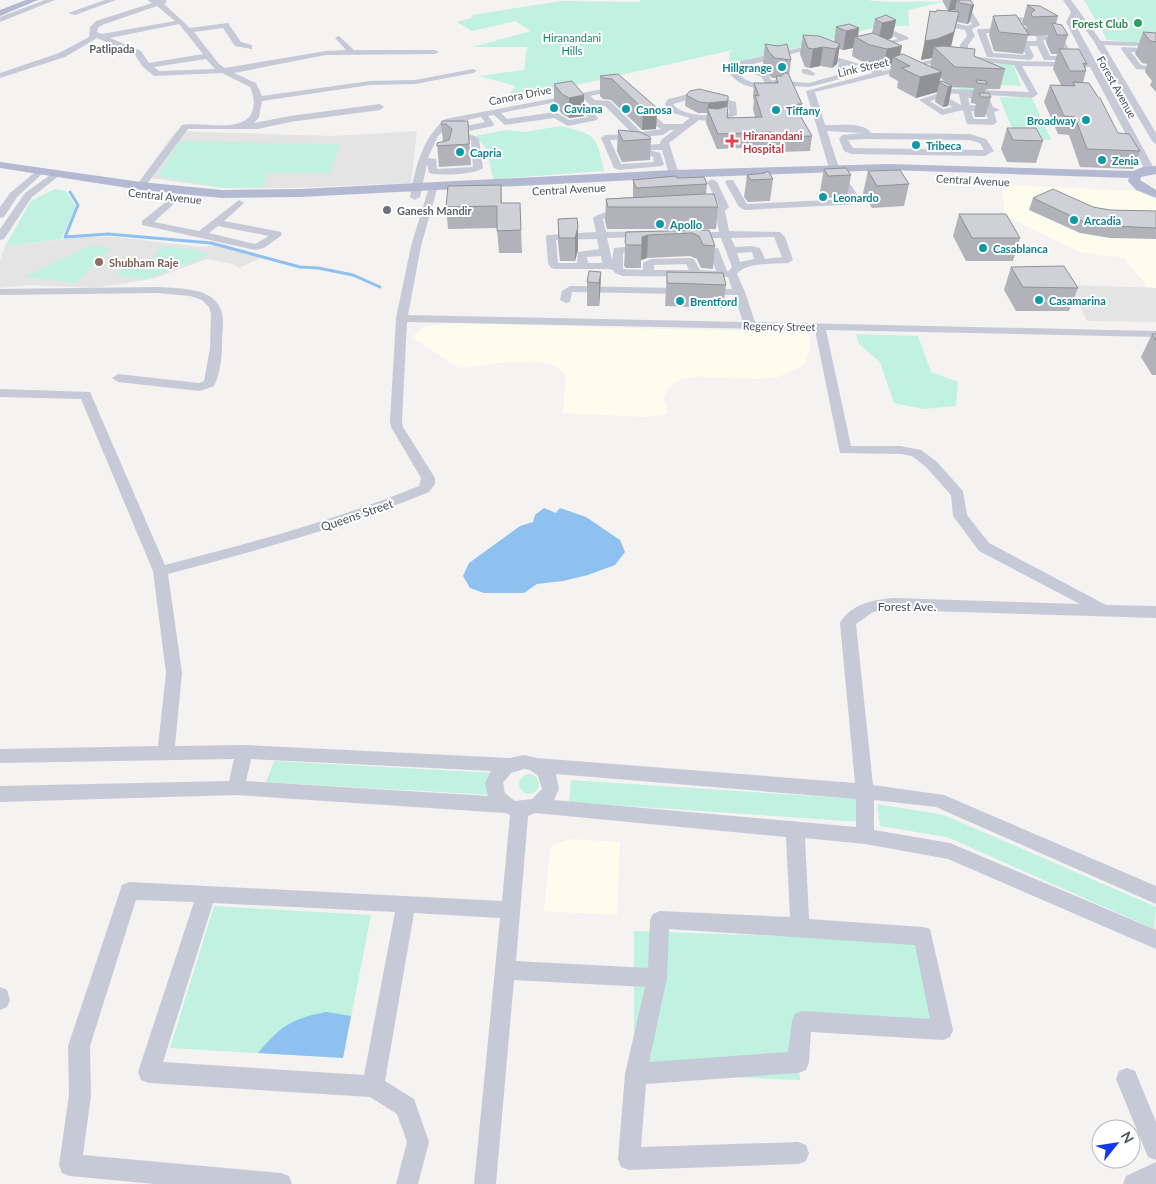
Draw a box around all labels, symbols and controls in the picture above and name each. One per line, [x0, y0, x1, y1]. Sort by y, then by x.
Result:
place label: Forest Club [1072, 17, 1128, 30]
marker: Forest Club [1132, 17, 1144, 29]
park label: Hiranandani Hills [543, 31, 602, 57]
district label: Patlipada [89, 42, 135, 55]
street label: Forest Avenue [1095, 54, 1140, 121]
street label: Link Street [836, 55, 890, 79]
place label: Hillgrange [722, 61, 772, 74]
marker: Hillgrange [776, 61, 788, 73]
street label: Canora Drive [488, 83, 553, 107]
marker: Caviana [548, 102, 560, 114]
place label: Caviana [564, 102, 603, 115]
marker: Canosa [620, 103, 632, 115]
place label: Canosa [636, 103, 672, 116]
marker: Tiffany [770, 104, 782, 116]
place label: Tiffany [786, 104, 820, 117]
place label: Broadway [1027, 114, 1076, 127]
marker: Broadway [1080, 114, 1092, 126]
place label: Hiranandani Hospital [743, 129, 803, 155]
marker: Hiranandani Hospital [725, 134, 739, 148]
marker: Tribeca [910, 139, 922, 151]
place label: Tribeca [926, 139, 961, 152]
marker: Capria [454, 146, 466, 158]
place label: Capria [470, 146, 502, 159]
marker: Zenia [1096, 154, 1108, 166]
place label: Zenia [1112, 154, 1139, 167]
street label: Central Avenue [936, 172, 1010, 188]
street label: Central Avenue [532, 181, 606, 197]
street label: Central Avenue [128, 186, 203, 206]
marker: Leonardo [817, 191, 829, 203]
place label: Leonardo [833, 191, 879, 204]
marker: Ganesh Mandir [381, 204, 393, 216]
place label: Ganesh Mandir [397, 204, 472, 217]
marker: Arcadia [1068, 214, 1080, 226]
place label: Arcadia [1083, 214, 1121, 227]
marker: Apollo [654, 218, 666, 230]
place label: Apollo [669, 218, 702, 231]
marker: Casablanca [977, 242, 989, 254]
place label: Casablanca [993, 242, 1048, 255]
marker: Shubham Raje [93, 256, 105, 268]
place label: Shubham Raje [109, 256, 179, 269]
marker: Casamarina [1033, 294, 1045, 306]
place label: Casamarina [1049, 294, 1106, 307]
marker: Brentford [674, 295, 686, 307]
place label: Brentford [690, 295, 737, 308]
street label: Regency Street [743, 319, 815, 333]
street label: Queens Street [319, 495, 396, 534]
street label: Forest Ave. [878, 599, 936, 614]
north arrow [1091, 1119, 1141, 1169]
text: N [1118, 1128, 1138, 1146]

